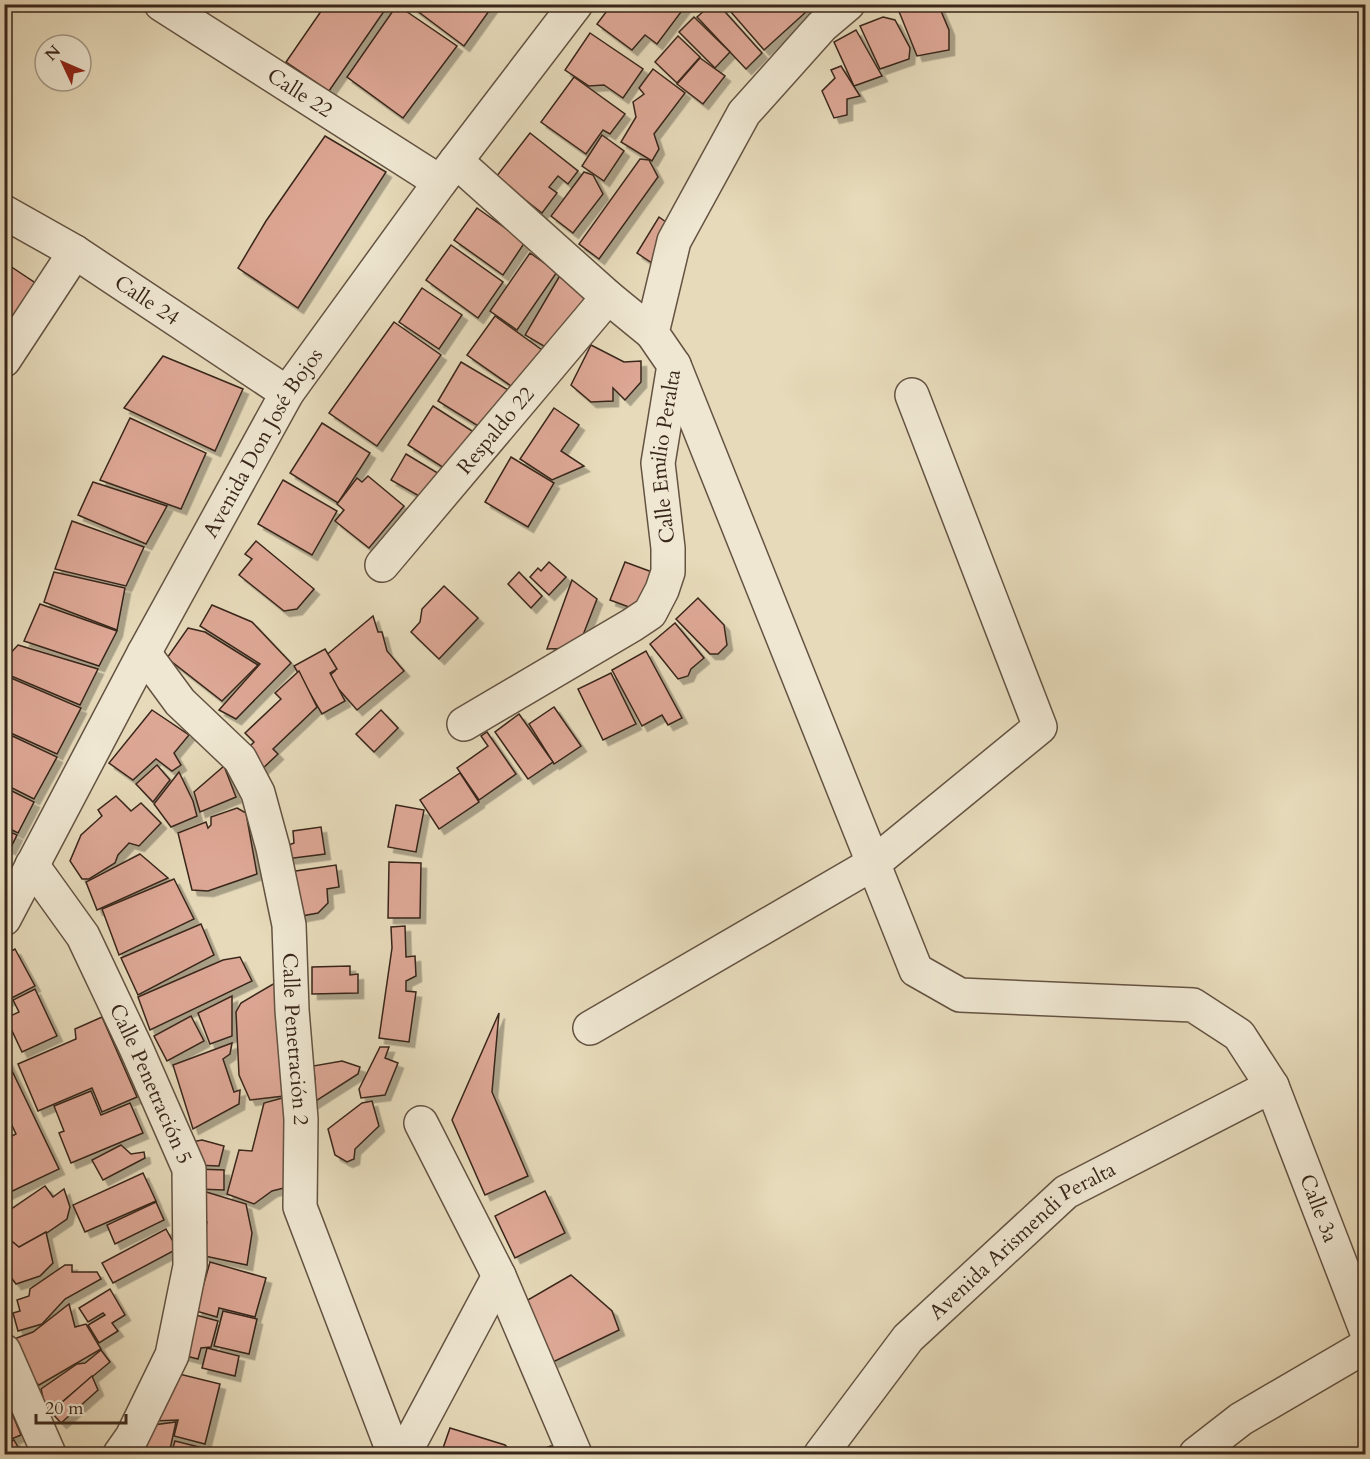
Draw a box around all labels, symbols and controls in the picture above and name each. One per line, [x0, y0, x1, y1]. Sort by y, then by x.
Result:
north arrow [33, 33, 93, 93]
text: N [40, 41, 66, 66]
street label: Calle 22 [261, 61, 338, 125]
street label: Calle 24 [109, 268, 185, 333]
street label: Avenida Don José Bojos [196, 342, 330, 543]
street label: Calle Emilio Peralta [644, 367, 688, 545]
street label: Respaldo 22 [450, 381, 541, 481]
street label: Calle Penetración 2 [275, 952, 315, 1126]
street label: Calle Penetración 5 [102, 999, 199, 1169]
street label: Avenida Arismendi Peralta [923, 1155, 1121, 1327]
street label: Calle 3a [1292, 1170, 1345, 1247]
scale bar [36, 1387, 126, 1425]
text: 20 m [45, 1396, 84, 1421]

